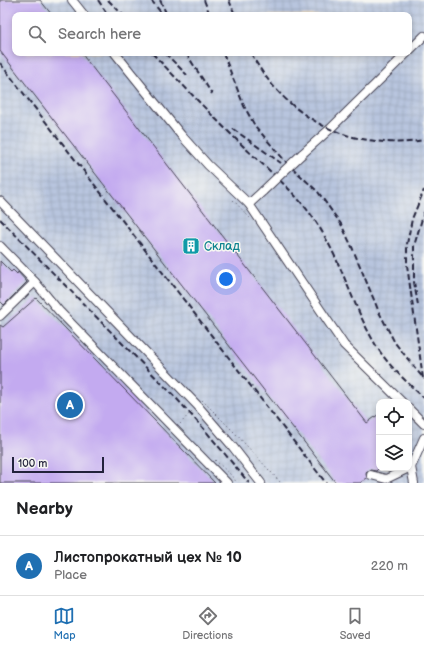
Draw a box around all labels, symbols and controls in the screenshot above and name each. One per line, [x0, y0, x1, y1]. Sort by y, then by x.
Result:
search box [12, 12, 412, 56]
icon: search [26, 23, 48, 45]
text: Search here [58, 25, 141, 44]
building icon: Склад [181, 236, 201, 256]
place label: Склад [204, 239, 240, 254]
your location [216, 269, 236, 289]
pin: A [57, 390, 83, 420]
map controls [376, 399, 412, 471]
button: locate [376, 399, 412, 435]
button: layers [376, 435, 412, 471]
scale bar [12, 455, 104, 474]
text: 100 m [18, 457, 47, 470]
text: Nearby [16, 499, 73, 519]
text: Листопрокатный цех № 10 [54, 548, 242, 567]
text: A [25, 558, 33, 574]
text: 220 m [371, 558, 408, 574]
text: Place [54, 567, 87, 583]
tab: Map [53, 605, 76, 642]
tab: Directions [182, 605, 233, 642]
tab: Saved [340, 605, 371, 642]

